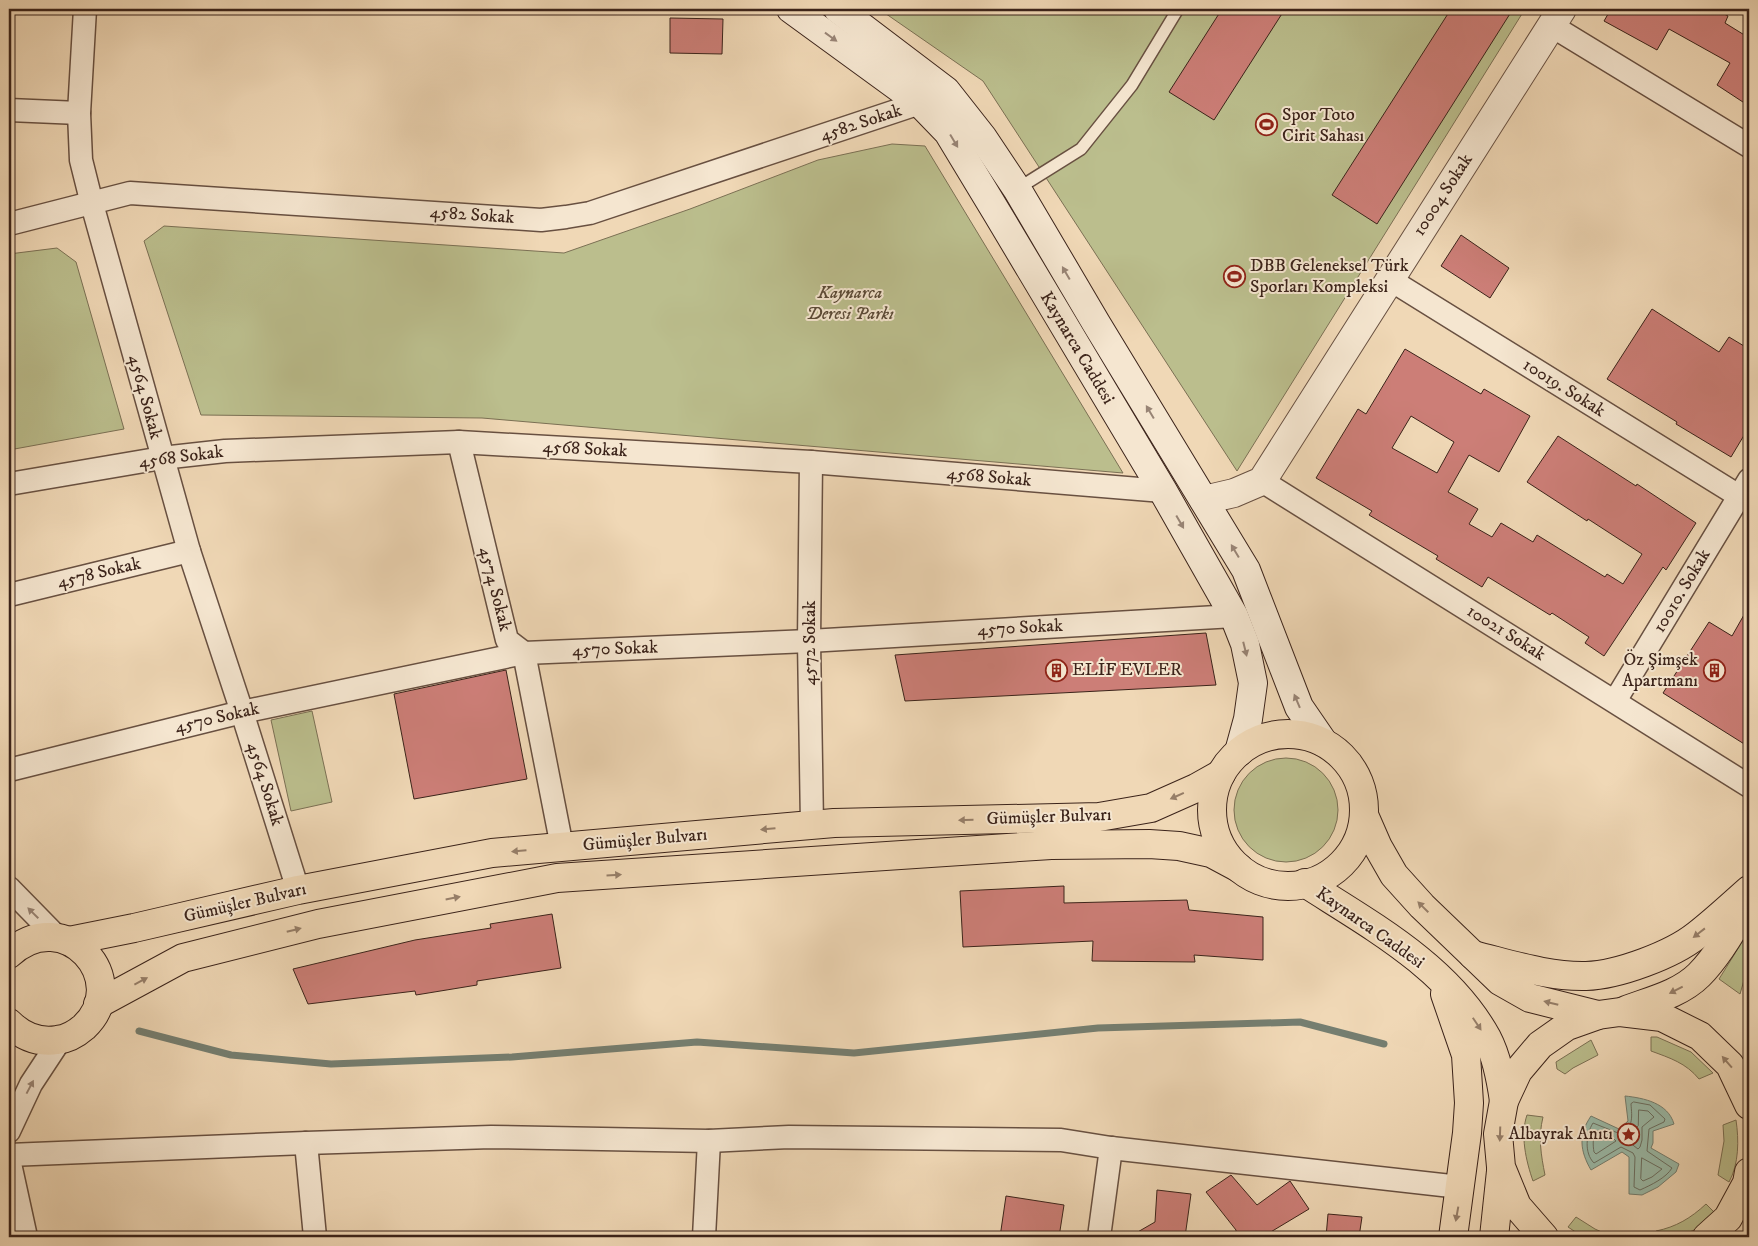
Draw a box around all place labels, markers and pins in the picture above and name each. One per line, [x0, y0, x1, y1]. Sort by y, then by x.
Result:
place label: Spor Toto Cirit Sahası [1282, 104, 1364, 147]
sports icon: Spor Toto Cirit Sahası [1254, 113, 1278, 137]
place label: DBB Geleneksel Türk Sporları Kompleksi [1250, 255, 1409, 298]
sports icon: DBB Geleneksel Türk Sporları Kompleksi [1222, 264, 1246, 288]
place label: Öz Şimşek Apartmanı [1622, 649, 1698, 692]
building icon: ELİF EVLER [1044, 658, 1068, 682]
place label: ELİF EVLER [1072, 658, 1182, 681]
building icon: Öz Şimşek Apartmanı [1702, 658, 1726, 682]
place icon: Albayrak Anıtı [1617, 1122, 1641, 1146]
place label: Albayrak Anıtı [1509, 1123, 1613, 1145]

